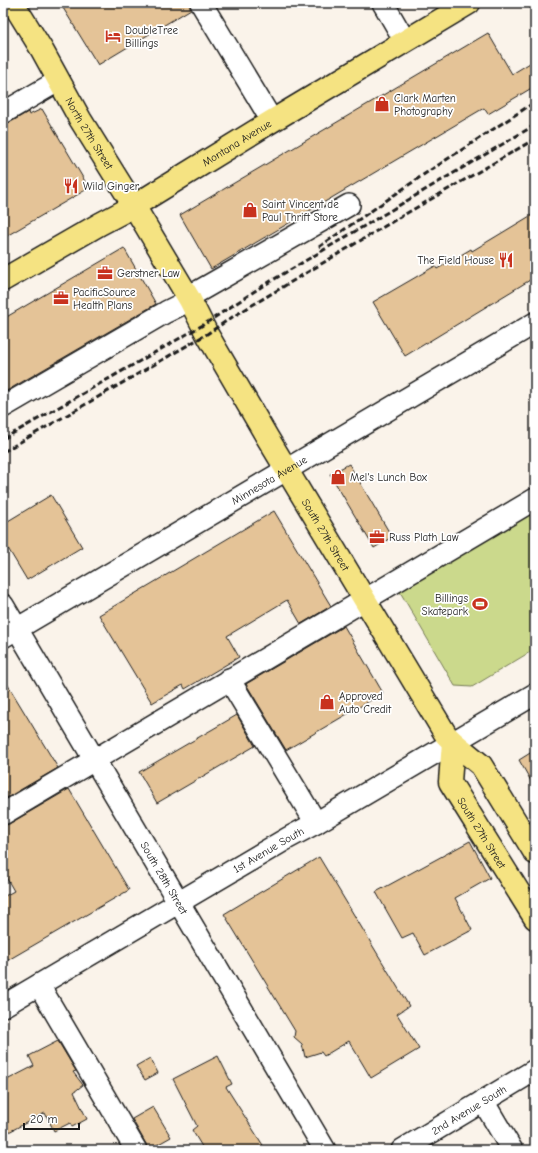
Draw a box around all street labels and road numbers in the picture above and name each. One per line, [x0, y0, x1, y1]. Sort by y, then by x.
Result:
street label: North 27th Street [62, 95, 116, 172]
street label: Montana Avenue [200, 117, 274, 169]
street label: Minnesota Avenue [229, 453, 310, 508]
street label: South 27th Street [299, 497, 352, 574]
street label: South 27th Street [454, 795, 509, 872]
street label: 1st Avenue South [231, 825, 306, 876]
street label: South 28th Street [137, 840, 191, 918]
street label: 2nd Avenue South [429, 1083, 509, 1138]

